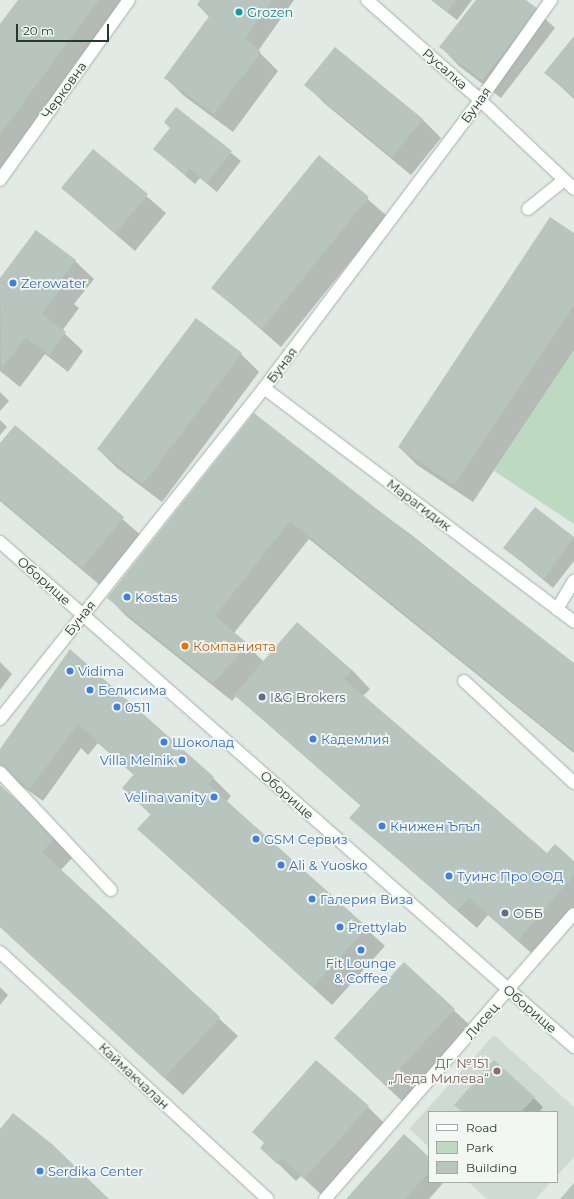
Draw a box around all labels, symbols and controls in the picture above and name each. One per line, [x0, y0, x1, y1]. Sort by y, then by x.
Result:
place label: Grozen [247, 4, 293, 20]
marker: Grozen [234, 7, 244, 17]
scale bar [18, 16, 111, 42]
text: 20 m [23, 23, 54, 38]
street label: Русалка [419, 45, 471, 93]
street label: Черковна [38, 59, 90, 121]
street label: Буная [458, 84, 494, 126]
place label: Zerowater [21, 275, 87, 291]
marker: Zerowater [8, 278, 18, 288]
street label: Буная [264, 344, 300, 386]
street label: Марагидик [384, 476, 454, 534]
street label: Оборище [14, 554, 74, 608]
place label: Kostas [135, 589, 177, 605]
marker: Kostas [122, 592, 132, 602]
street label: Буная [61, 597, 99, 639]
place label: Компанията [193, 638, 276, 654]
marker: Компанията [180, 641, 190, 651]
place label: Vidima [78, 663, 124, 679]
marker: Vidima [65, 666, 75, 676]
place label: Белисима [98, 682, 167, 698]
marker: Белисима [85, 685, 95, 695]
place label: I&G Brokers [270, 689, 346, 705]
marker: I&G Brokers [257, 692, 267, 702]
place label: 0511 [125, 699, 150, 715]
marker: 0511 [112, 702, 122, 712]
place label: Кадемлия [321, 731, 389, 747]
place label: Шоколад [172, 734, 234, 750]
marker: Кадемлия [308, 734, 318, 744]
marker: Шоколад [159, 737, 169, 747]
place label: Villa Melnik [100, 752, 174, 768]
marker: Villa Melnik [177, 755, 187, 765]
street label: Оборище [257, 768, 317, 822]
place label: Velina vanity [124, 789, 206, 805]
marker: Velina vanity [209, 792, 219, 802]
place label: Книжен Ъгъл [390, 818, 480, 834]
marker: Книжен Ъгъл [377, 821, 387, 831]
place label: GSM Сервиз [264, 831, 348, 847]
marker: GSM Сервиз [251, 834, 261, 844]
place label: Ali & Yuosko [289, 857, 368, 873]
marker: Ali & Yuosko [276, 860, 286, 870]
place label: Туинс Про ООД [457, 868, 563, 884]
marker: Туинс Про ООД [444, 871, 454, 881]
place label: Галерия Виза [320, 891, 413, 907]
marker: Галерия Виза [307, 894, 317, 904]
place label: ОББ [513, 905, 543, 921]
marker: ОББ [500, 908, 510, 918]
place label: Prettylab [348, 919, 407, 935]
marker: Prettylab [335, 922, 345, 932]
marker: Fit Lounge & Coffee [356, 945, 366, 955]
place label: Fit Lounge & Coffee [326, 956, 396, 987]
street label: Оборище [500, 982, 560, 1036]
street label: Лисец [462, 1000, 502, 1042]
street label: Каймакчалан [96, 1039, 172, 1113]
place label: ДГ №151 „Леда Милева“ [388, 1056, 489, 1087]
marker: ДГ №151 „Леда Милева“ [492, 1066, 502, 1076]
legend [428, 1111, 558, 1183]
text: Road [466, 1120, 497, 1135]
text: Park [466, 1140, 493, 1155]
text: Building [466, 1160, 517, 1175]
place label: Serdika Center [48, 1163, 144, 1179]
marker: Serdika Center [35, 1166, 45, 1176]

